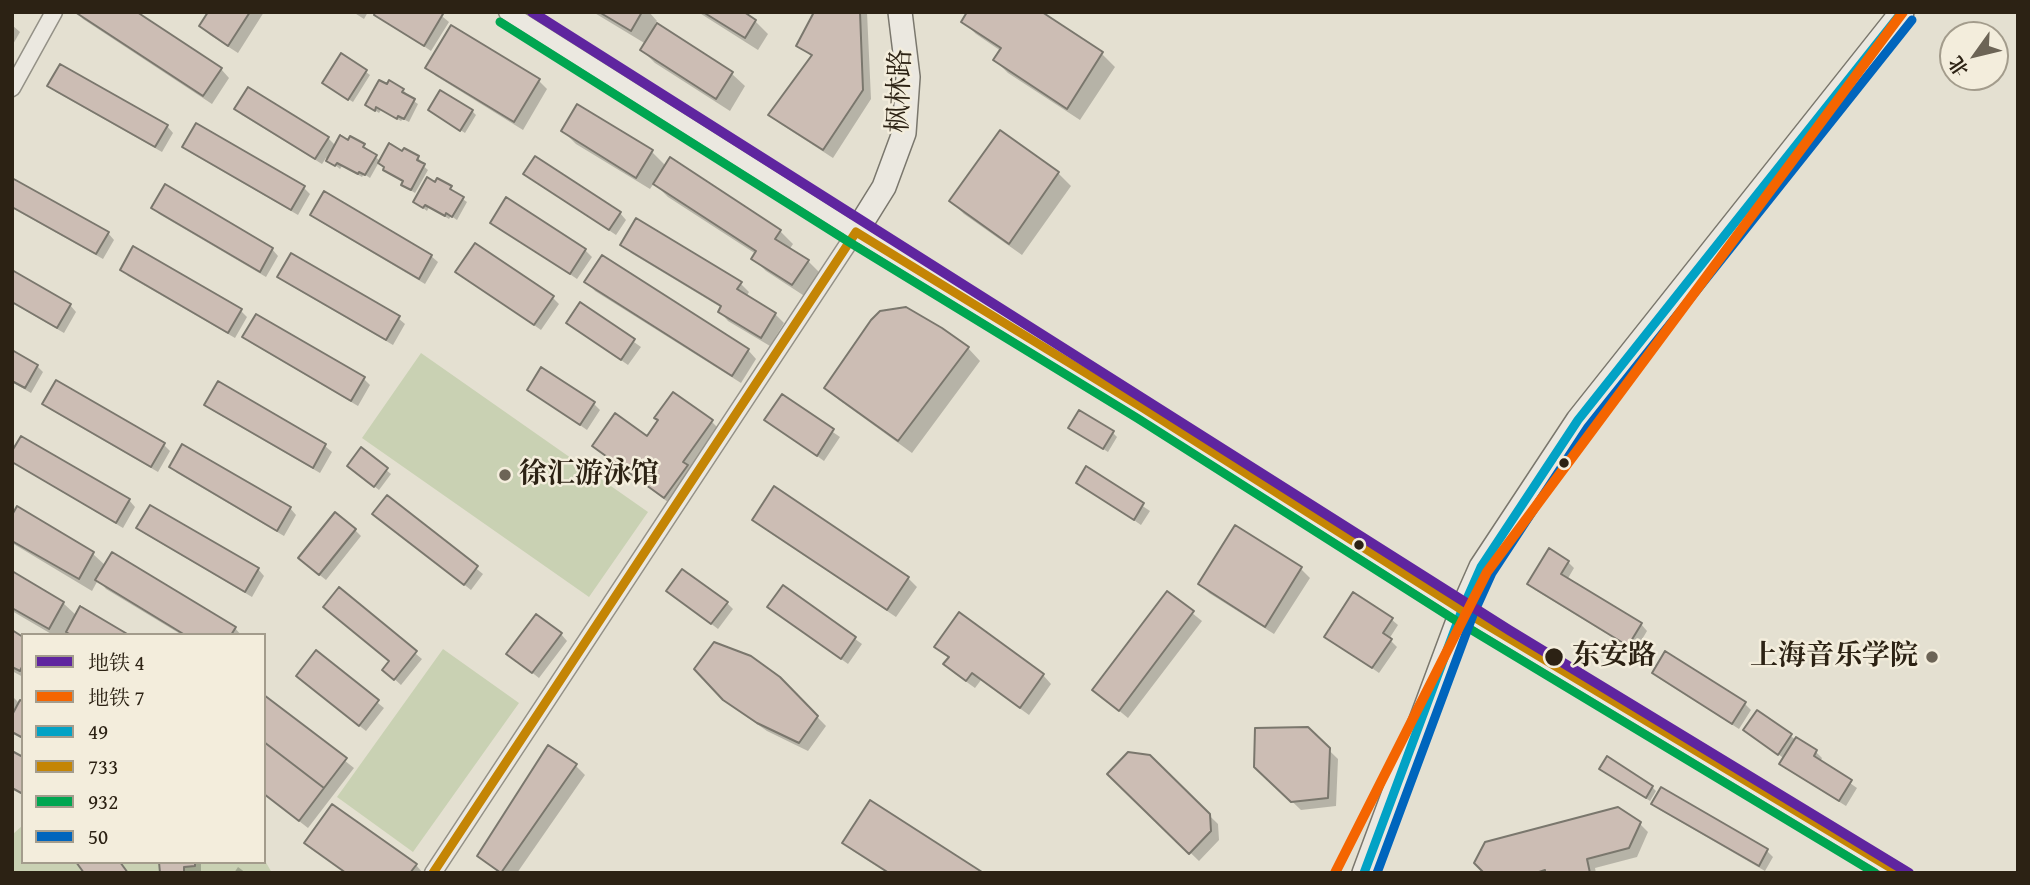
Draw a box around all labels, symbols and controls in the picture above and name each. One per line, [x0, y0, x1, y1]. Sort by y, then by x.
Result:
north arrow [1939, 21, 2009, 91]
street label: 枫林路 [883, 48, 919, 134]
text: 北 [1941, 51, 1975, 82]
unlabelled marker [1557, 456, 1571, 470]
place label: 徐汇游泳馆 [519, 458, 659, 492]
marker: 徐汇游泳馆 [497, 467, 513, 483]
unlabelled marker [1352, 538, 1366, 552]
legend [21, 633, 266, 864]
place label: 东安路 [1572, 640, 1656, 674]
place label: 上海音乐学院 [1750, 640, 1918, 674]
marker: 东安路 [1543, 646, 1565, 668]
text: 地铁 4 [88, 647, 145, 678]
marker: 上海音乐学院 [1924, 649, 1940, 665]
text: 地铁 7 [88, 682, 145, 713]
text: 49 [88, 716, 108, 747]
text: 733 [88, 751, 118, 782]
text: 932 [88, 786, 118, 817]
text: 50 [88, 821, 108, 852]

